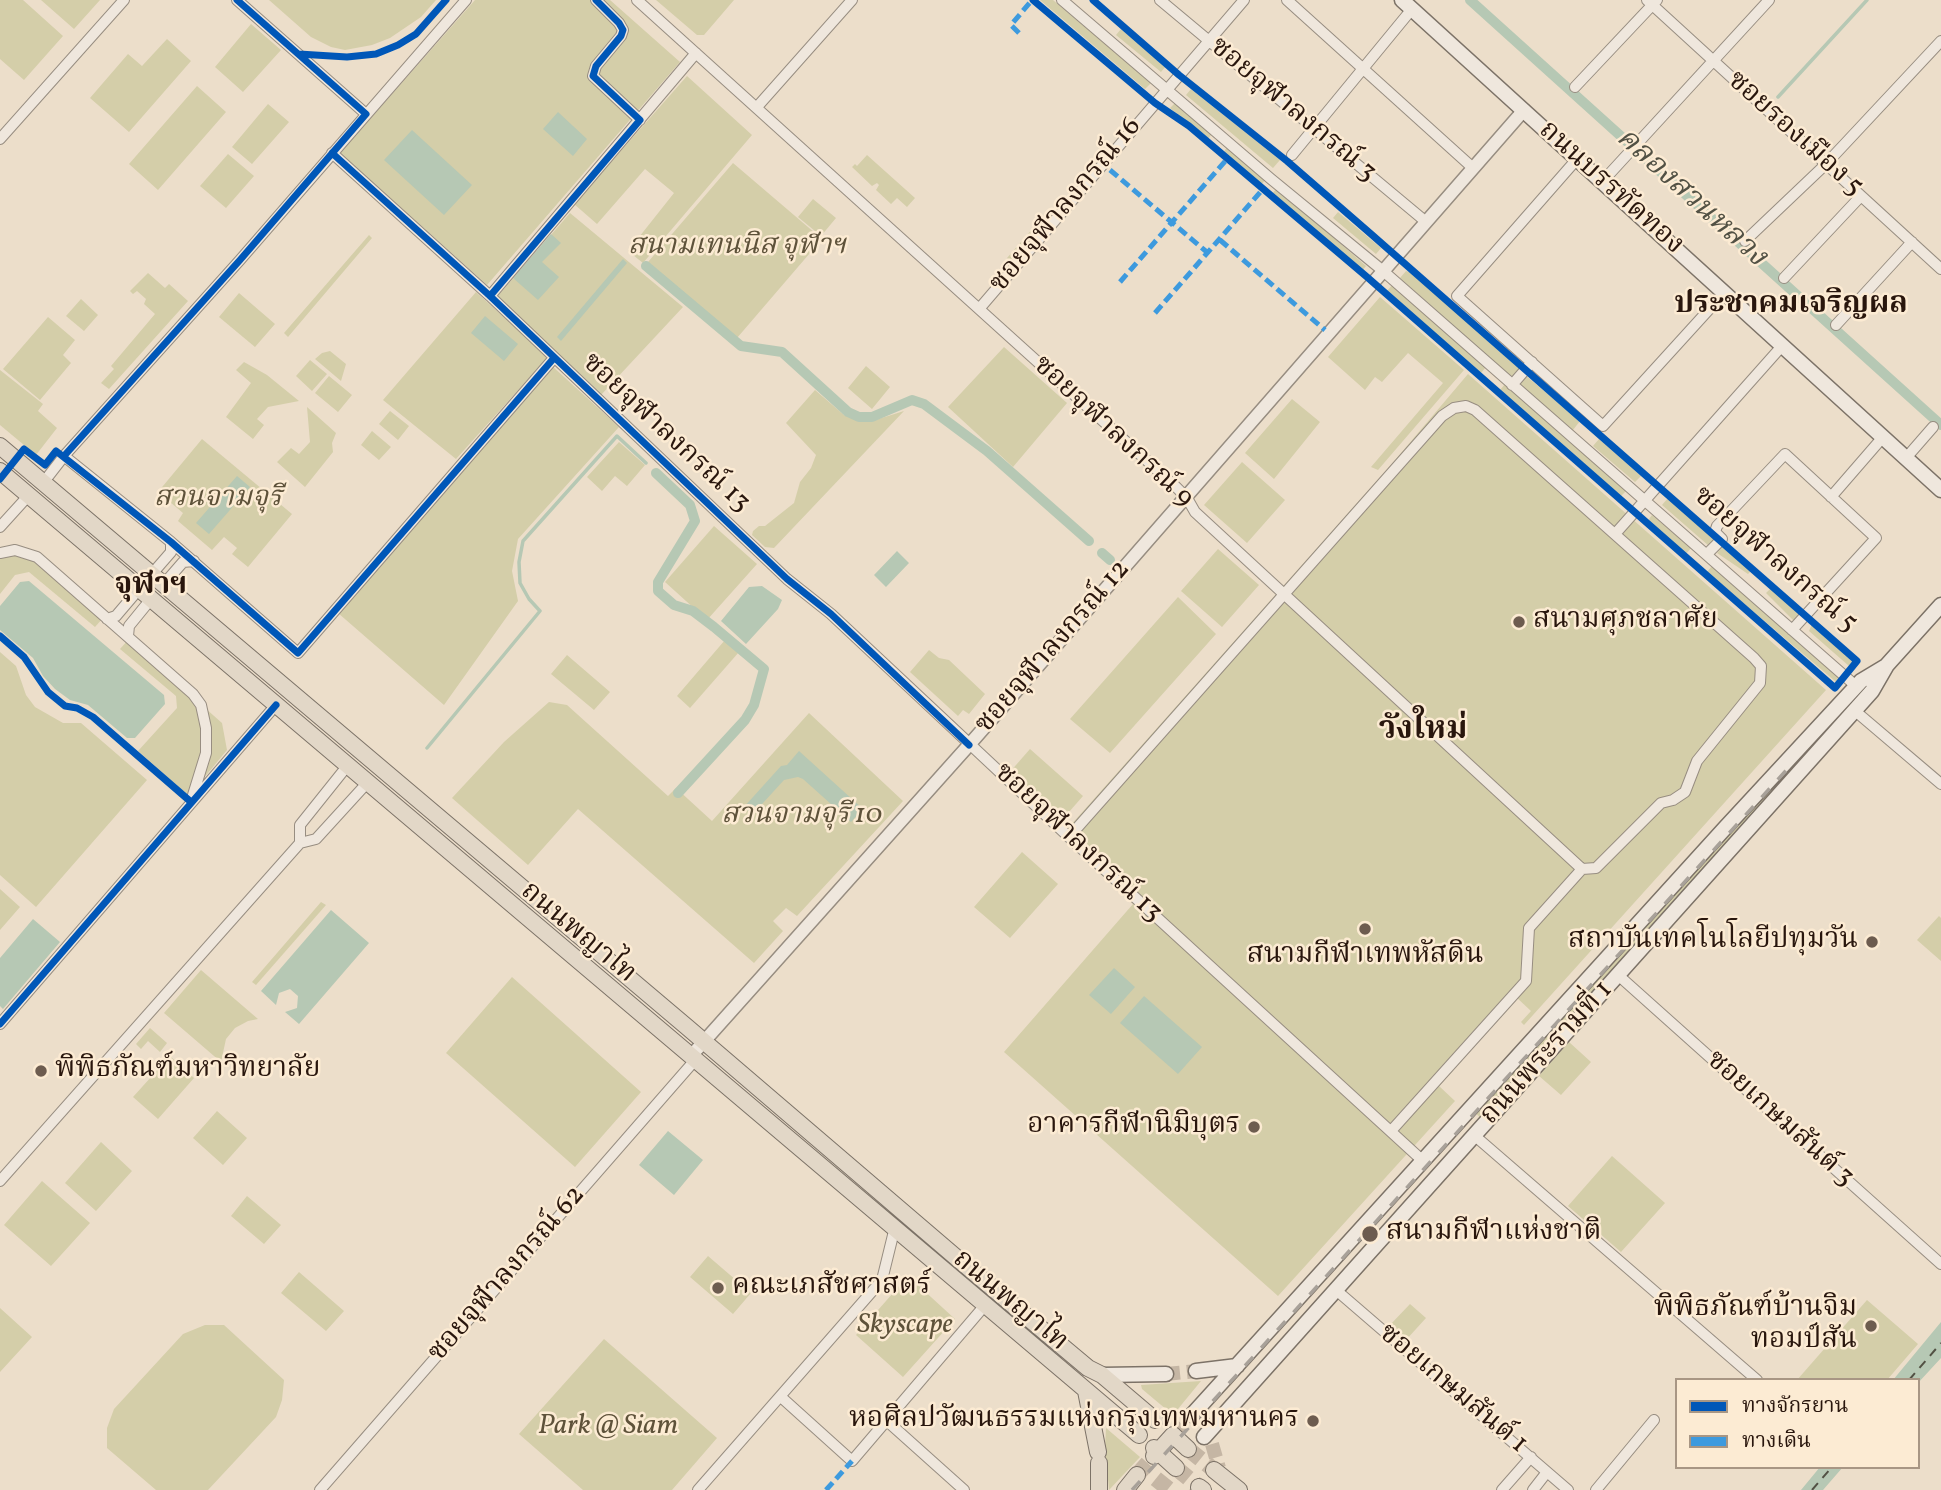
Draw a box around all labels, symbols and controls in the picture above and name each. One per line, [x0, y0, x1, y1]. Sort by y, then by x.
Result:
street label: ซอยจุฬาลงกรณ์ 3 [1202, 31, 1382, 191]
street label: ซอยรองเมือง 5 [1719, 65, 1869, 205]
street label: ซอยจุฬาลงกรณ์ 16 [984, 112, 1150, 300]
street label: ถนนบรรทัดทอง [1530, 115, 1690, 263]
water label: คลองสวนหลวง [1607, 122, 1773, 276]
park label: สนามเทนนิส จุฬาฯ [628, 231, 846, 265]
district label: ประชาคมเจริญผล [1674, 288, 1908, 324]
street label: ซอยจุฬาลงกรณ์ 13 [574, 347, 756, 521]
street label: ซอยจุฬาลงกรณ์ 9 [1025, 350, 1199, 516]
street label: ซอยจุฬาลงกรณ์ 5 [1685, 481, 1863, 641]
park label: สวนจามจุรี [154, 483, 282, 517]
street label: ซอยจุฬาลงกรณ์ 12 [969, 554, 1139, 742]
district label: จุฬาฯ [114, 569, 188, 605]
place label: สนามศุภชลาศัย [1533, 605, 1718, 639]
marker: สนามศุภชลาศัย [1511, 614, 1527, 630]
district label: วังใหม่ [1379, 713, 1467, 751]
street label: ซอยจุฬาลงกรณ์ 13 [986, 757, 1168, 931]
park label: สวนจามจุรี 10 [721, 800, 883, 834]
street label: ถนนพญาไท [512, 876, 642, 992]
marker: สนามกีฬาเทพหัสดิน [1357, 921, 1373, 937]
place label: สถาบันเทคโนโลยีปทุมวัน [1568, 925, 1858, 959]
marker: สถาบันเทคโนโลยีปทุมวัน [1864, 934, 1880, 950]
place label: สนามกีฬาเทพหัสดิน [1247, 940, 1483, 974]
street label: ถนนพระรามที่ 1 [1475, 975, 1621, 1133]
street label: ซอยเกษมสันต์ 3 [1698, 1045, 1860, 1195]
place label: พิพิธภัณฑ์มหาวิทยาลัย [55, 1054, 321, 1088]
marker: พิพิธภัณฑ์มหาวิทยาลัย [33, 1063, 49, 1079]
place label: อาคารกีฬานิมิบุตร [1027, 1110, 1240, 1144]
marker: อาคารกีฬานิมิบุตร [1246, 1119, 1262, 1135]
street label: ซอยจุฬาลงกรณ์ 62 [422, 1180, 594, 1370]
place label: สนามกีฬาแห่งชาติ [1386, 1217, 1601, 1251]
marker: สนามกีฬาแห่งชาติ [1360, 1224, 1380, 1244]
street label: ถนนพญาไท [944, 1244, 1074, 1360]
place label: คณะเภสัชศาสตร์ [732, 1271, 931, 1305]
marker: คณะเภสัชศาสตร์ [710, 1280, 726, 1296]
place label: พิพิธภัณฑ์บ้านจิม ทอมป์สัน [1654, 1293, 1857, 1359]
park label: Skyscape [857, 1310, 953, 1344]
street label: ซอยเกษมสันต์ 1 [1371, 1318, 1533, 1462]
marker: พิพิธภัณฑ์บ้านจิม ทอมป์สัน [1863, 1318, 1879, 1334]
legend [1675, 1378, 1920, 1469]
text: ทางจักรยาน [1742, 1392, 1848, 1421]
place label: หอศิลปวัฒนธรรมแห่งกรุงเทพมหานคร [849, 1404, 1299, 1438]
park label: Park @ Siam [538, 1411, 678, 1445]
marker: หอศิลปวัฒนธรรมแห่งกรุงเทพมหานคร [1305, 1413, 1321, 1429]
text: ทางเดิน [1742, 1427, 1811, 1456]

